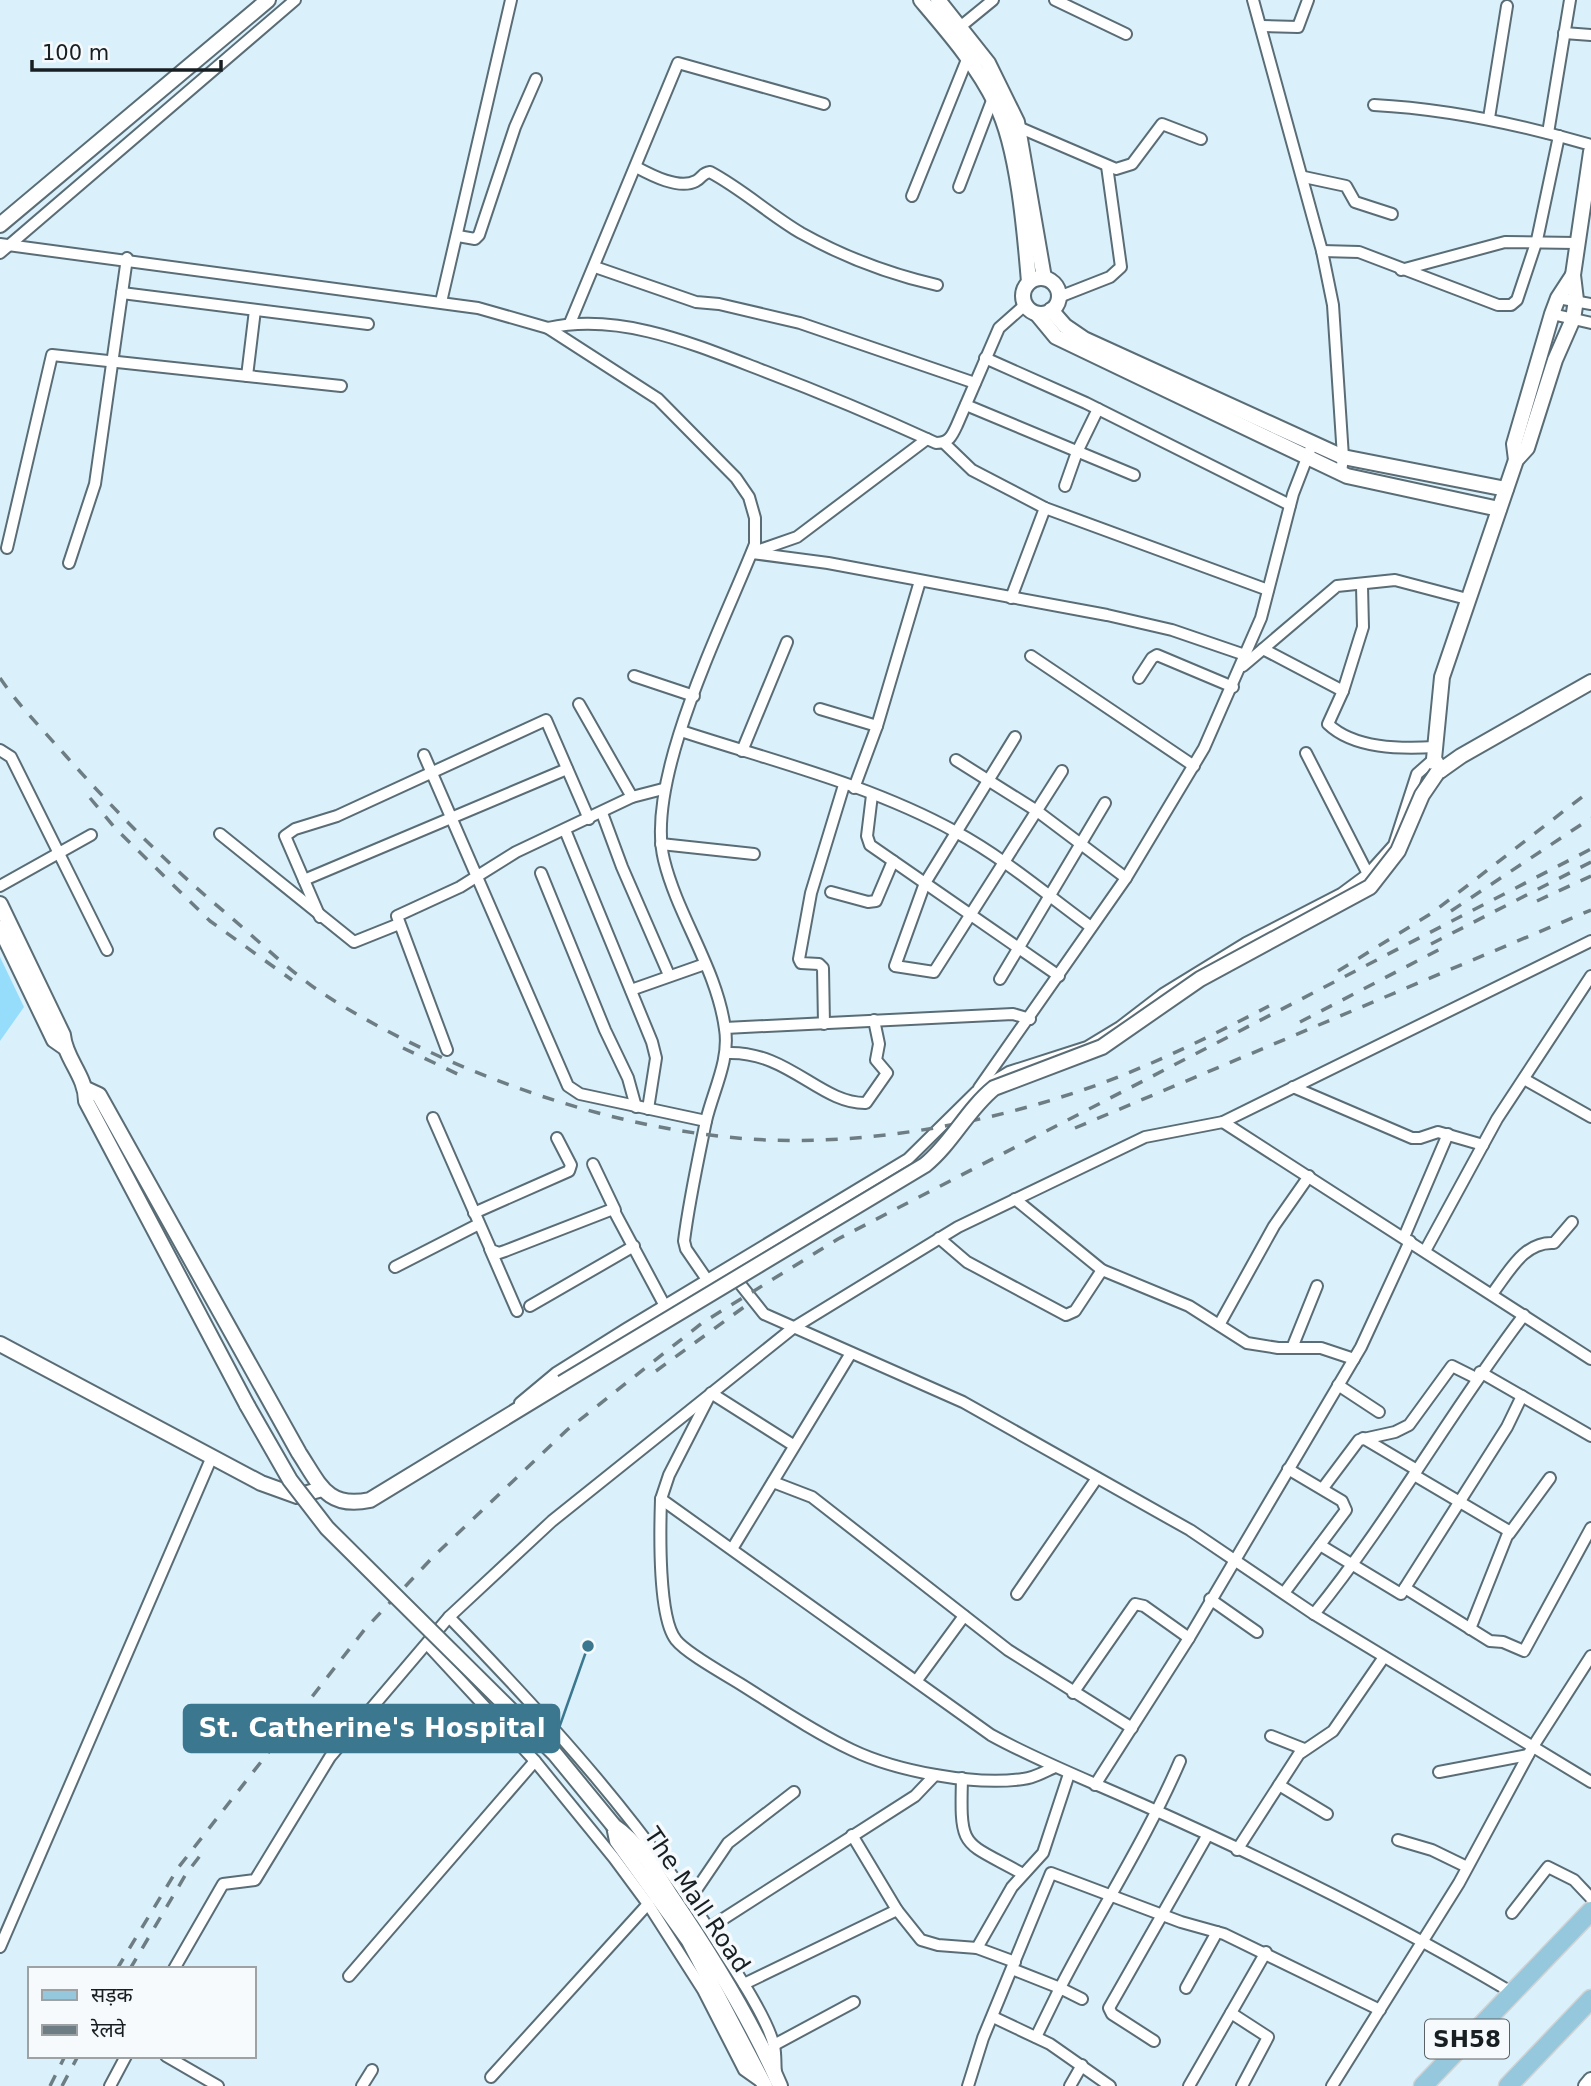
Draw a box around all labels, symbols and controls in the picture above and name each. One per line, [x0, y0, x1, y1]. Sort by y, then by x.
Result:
scale bar [32, 28, 220, 72]
text: 100 m [42, 41, 109, 65]
callout: St. Catherine's Hospital [184, 1705, 559, 1752]
text: St. Catherine's Hospital [198, 1713, 546, 1743]
street label: The Mall Road [638, 1821, 756, 1978]
legend [28, 1967, 256, 2058]
text: सड़क [91, 1983, 133, 2007]
text: रेलवे [90, 2018, 126, 2042]
road number: SH58 [1425, 2020, 1509, 2058]

